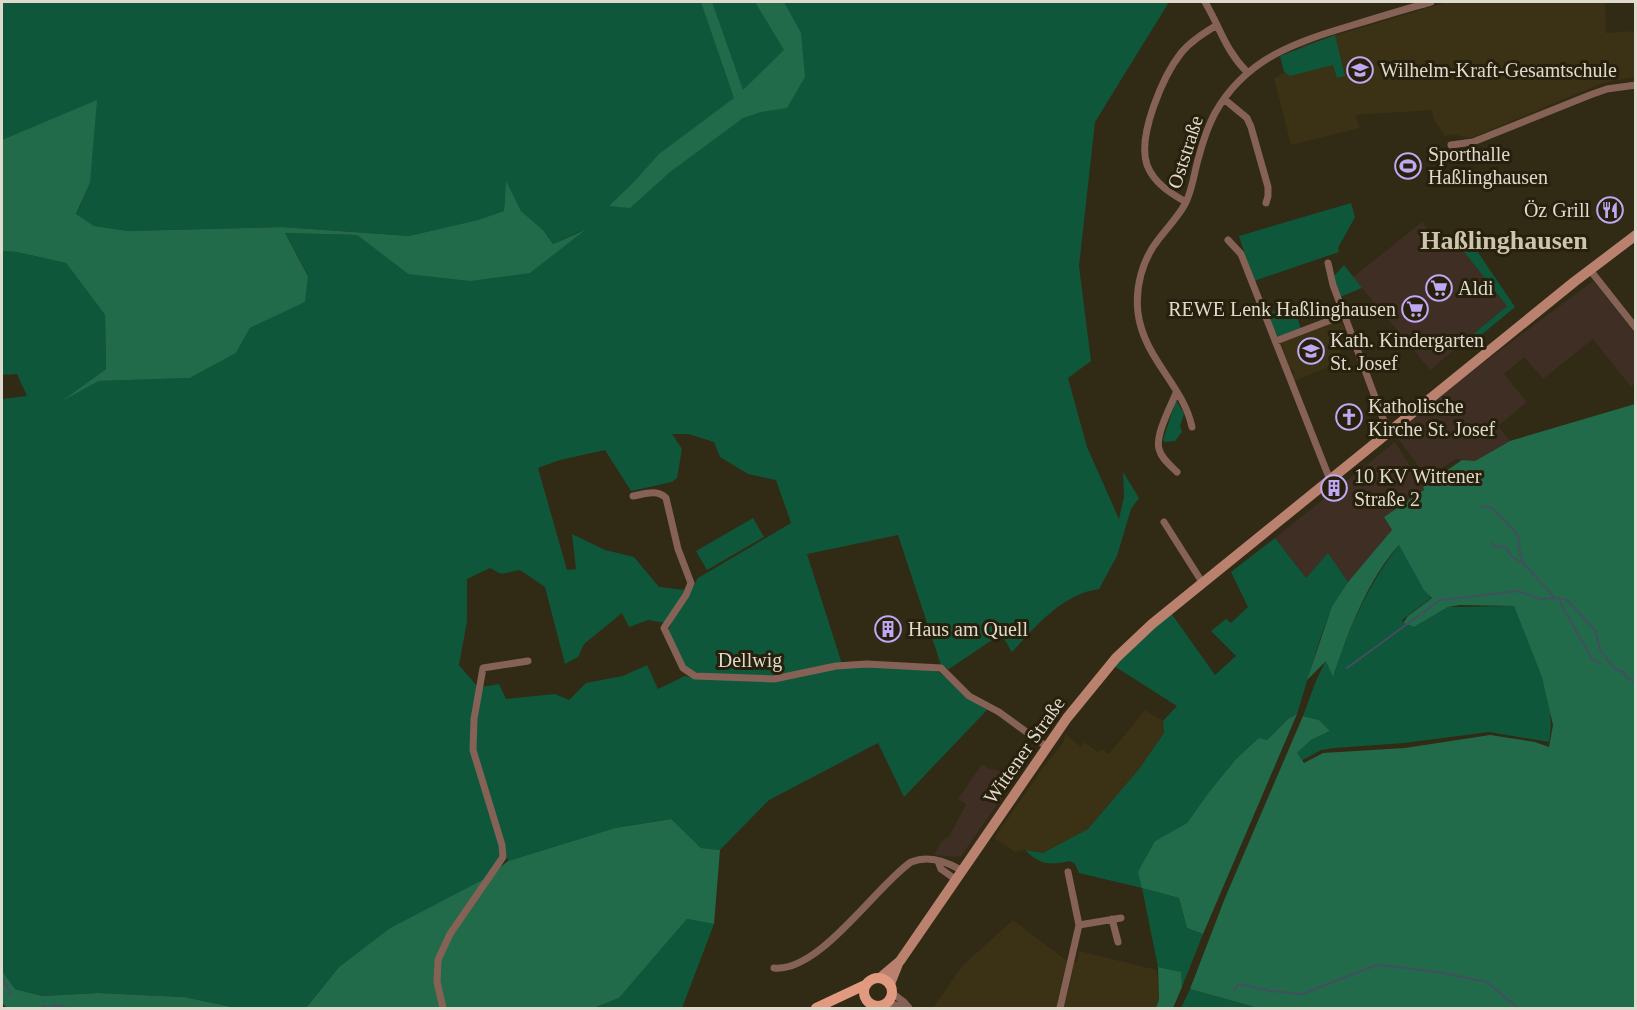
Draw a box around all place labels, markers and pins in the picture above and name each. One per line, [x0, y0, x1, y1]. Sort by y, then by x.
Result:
school or university icon: Wilhelm-Kraft-Gesamtschule [1345, 55, 1375, 85]
place label: Wilhelm-Kraft-Gesamtschule [1380, 59, 1617, 81]
place label: Sporthalle Haßlinghausen [1428, 143, 1548, 189]
sports icon: Sporthalle Haßlinghausen [1393, 151, 1423, 181]
restaurant icon: Öz Grill [1595, 195, 1625, 225]
place label: Öz Grill [1524, 199, 1590, 221]
supermarket icon: Aldi [1424, 273, 1454, 303]
place label: Aldi [1458, 277, 1494, 299]
supermarket icon: REWE Lenk Haßlinghausen [1400, 294, 1430, 324]
place label: REWE Lenk Haßlinghausen [1168, 298, 1396, 321]
place label: Kath. Kindergarten St. Josef [1330, 329, 1484, 374]
school or university icon: Kath. Kindergarten St. Josef [1296, 336, 1326, 366]
place label: Katholische Kirche St. Josef [1368, 395, 1496, 440]
church icon: Katholische Kirche St. Josef [1334, 402, 1364, 432]
place label: 10 KV Wittener Straße 2 [1354, 465, 1482, 510]
building icon: 10 KV Wittener Straße 2 [1319, 473, 1349, 503]
building icon: Haus am Quell [873, 614, 903, 644]
place label: Haus am Quell [908, 618, 1028, 640]

